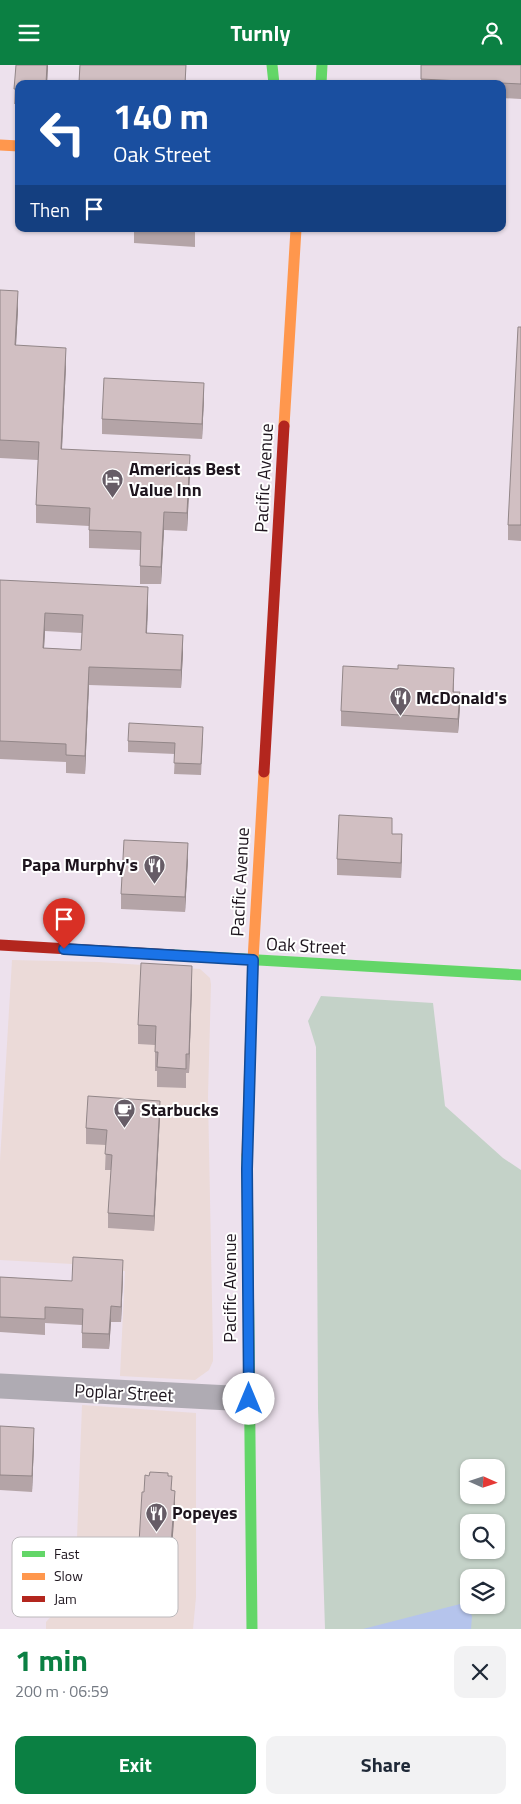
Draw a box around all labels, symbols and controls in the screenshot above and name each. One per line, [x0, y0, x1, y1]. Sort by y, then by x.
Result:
text: Turnly [231, 16, 290, 50]
icon: menu [15, 19, 43, 47]
icon: person [478, 19, 506, 47]
text: 140 m [113, 89, 209, 143]
icon: left [30, 100, 95, 165]
text: Oak Street [113, 137, 211, 171]
text: Then [30, 195, 70, 224]
icon: arrive [80, 195, 108, 223]
street label: Pacific Avenue [247, 423, 280, 533]
place label: Americas Best Value Inn [129, 455, 241, 503]
hotel icon: Americas Best Value Inn [101, 467, 125, 498]
place label: McDonald's [416, 684, 507, 711]
restaurant icon: McDonald's [388, 686, 412, 717]
street label: Pacific Avenue [223, 827, 256, 937]
place label: Papa Murphy's [22, 851, 138, 878]
restaurant icon: Papa Murphy's [142, 853, 166, 884]
pin [43, 898, 85, 949]
icon: arrive [50, 905, 78, 933]
street label: Oak Street [265, 930, 347, 961]
place label: Starbucks [141, 1096, 219, 1123]
cafe icon: Starbucks [113, 1098, 137, 1129]
street label: Pacific Avenue [216, 1233, 243, 1343]
position arrow [222, 1372, 274, 1424]
street label: Poplar Street [74, 1376, 175, 1409]
north arrow [460, 1459, 505, 1504]
map controls [460, 1459, 505, 1614]
place label: Popeyes [172, 1499, 238, 1526]
restaurant icon: Popeyes [144, 1501, 168, 1532]
button: search [460, 1514, 505, 1559]
legend [12, 1537, 178, 1617]
text: Fast [54, 1543, 79, 1564]
text: Slow [54, 1565, 83, 1586]
button: layers [460, 1569, 505, 1614]
text: Jam [54, 1588, 77, 1609]
text: 1 min [15, 1637, 88, 1683]
button: close [454, 1646, 506, 1698]
text: 200 m · 06:59 [15, 1679, 109, 1703]
button: Exit [15, 1736, 256, 1794]
button: Share [266, 1736, 506, 1794]

